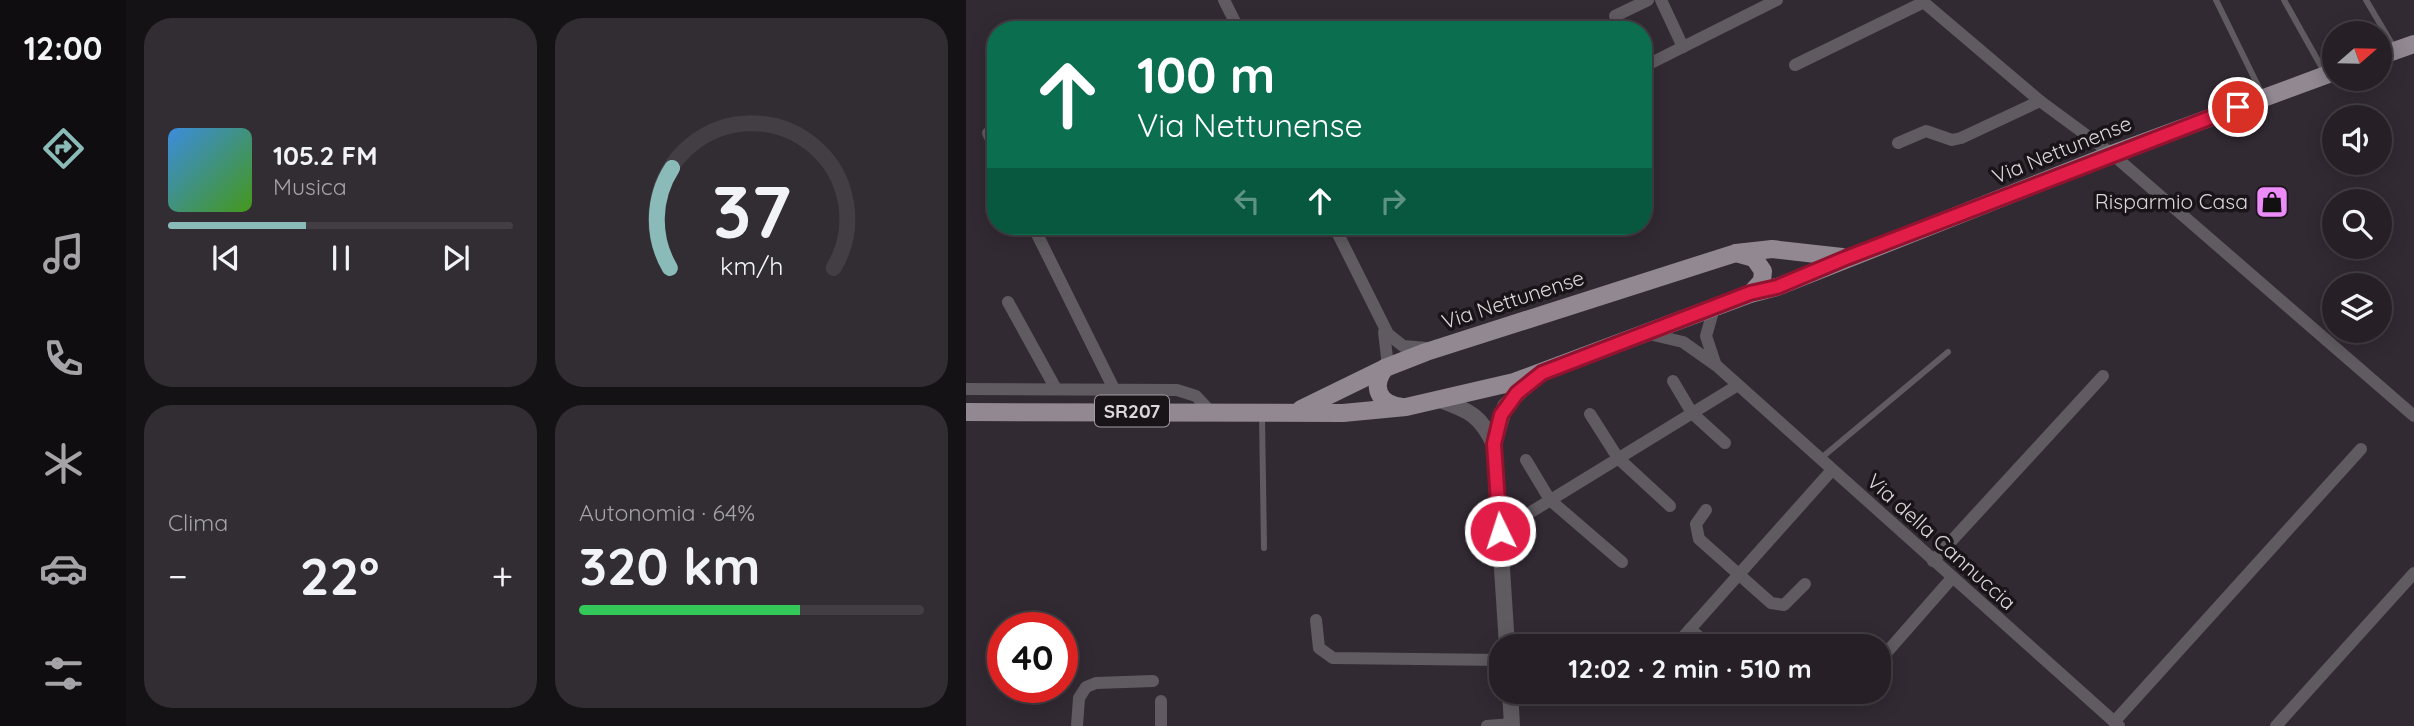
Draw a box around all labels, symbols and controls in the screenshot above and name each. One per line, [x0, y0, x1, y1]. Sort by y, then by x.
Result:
north arrow [2322, 21, 2392, 91]
map controls [2322, 21, 2392, 343]
text: 12:00 [24, 28, 102, 68]
text: 100 m [1137, 44, 1275, 105]
icon: ahead [1022, 49, 1113, 140]
pin [2208, 77, 2268, 137]
icon: arrive [2219, 88, 2257, 126]
text: Via Nettunense [1137, 105, 1363, 145]
button: sound [2322, 105, 2392, 175]
street label: Via Nettunense [1988, 109, 2135, 189]
icon: directions [39, 124, 88, 173]
text: 105.2 FM [273, 139, 377, 172]
text: 37 [712, 166, 791, 257]
text: Musica [273, 172, 347, 201]
icon: left [1228, 182, 1266, 220]
icon: ahead [1301, 182, 1339, 220]
icon: right [1374, 182, 1412, 220]
shop icon: Risparmio Casa [2253, 183, 2291, 221]
place label: Risparmio Casa [2095, 188, 2248, 214]
button: search [2322, 189, 2392, 259]
icon: music [39, 229, 88, 278]
icon: previous [207, 239, 245, 277]
icon: pause [322, 239, 360, 277]
icon: next [437, 239, 475, 277]
text: km/h [720, 250, 783, 281]
street label: Via Nettunense [1438, 264, 1587, 334]
button: layers [2322, 273, 2392, 343]
icon: phone [39, 334, 88, 383]
road number: SR207 [1095, 396, 1169, 426]
icon: climate [39, 439, 88, 488]
street label: Via della Cannuccia [1862, 468, 2021, 615]
position arrow [1463, 494, 1537, 568]
text: Autonomia · 64% [579, 498, 755, 527]
text: Clima [168, 508, 228, 537]
text: 320 km [579, 533, 761, 598]
text: 22° [300, 543, 379, 608]
icon: car [39, 544, 88, 593]
text: − [168, 552, 188, 600]
text: + [492, 552, 513, 600]
speed limit sign: 40 [987, 612, 1078, 703]
icon: filters [39, 649, 88, 698]
text: 12:02 · 2 min · 510 m [1568, 652, 1812, 685]

